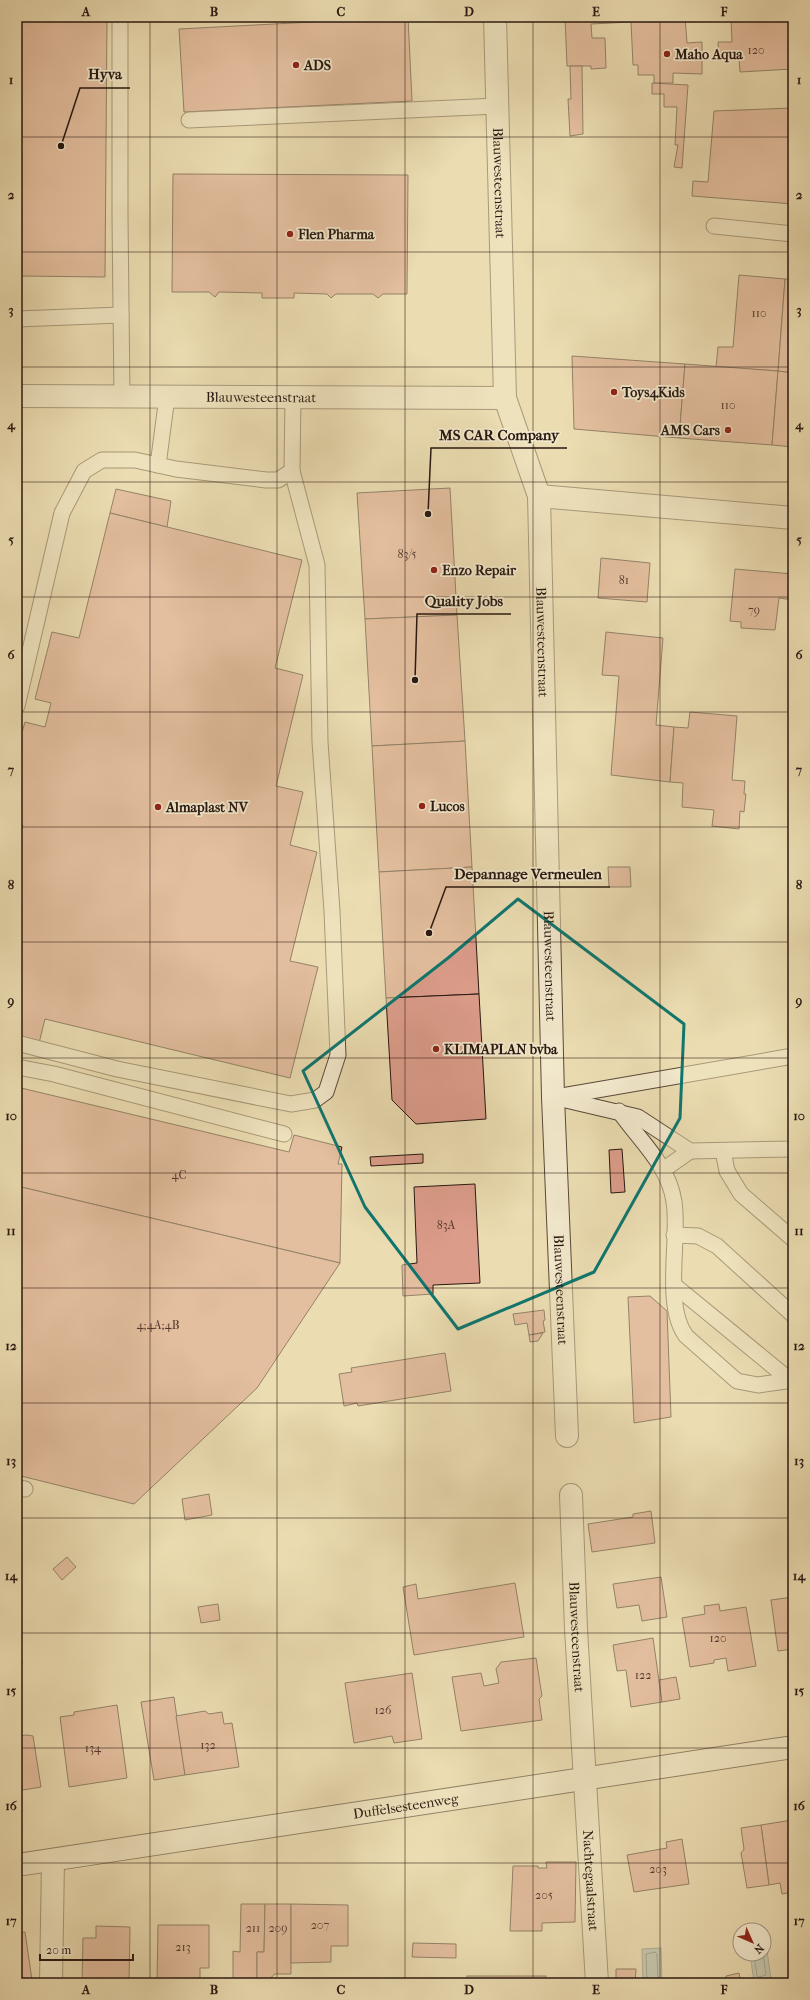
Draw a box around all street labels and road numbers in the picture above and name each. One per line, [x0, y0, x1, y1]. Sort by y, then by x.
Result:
street label: Blauwesteenstraat [489, 127, 509, 238]
street label: Blauwesteenstraat [206, 388, 316, 406]
street label: Blauwesteenstraat [533, 587, 552, 698]
street label: Blauwesteenstraat [540, 910, 560, 1022]
street label: Blauwesteenstraat [550, 1234, 572, 1345]
street label: Blauwesteenstraat [566, 1581, 588, 1693]
street label: Duffelsesteenweg [352, 1789, 460, 1822]
street label: Nachtegaalstraat [579, 1830, 602, 1931]

